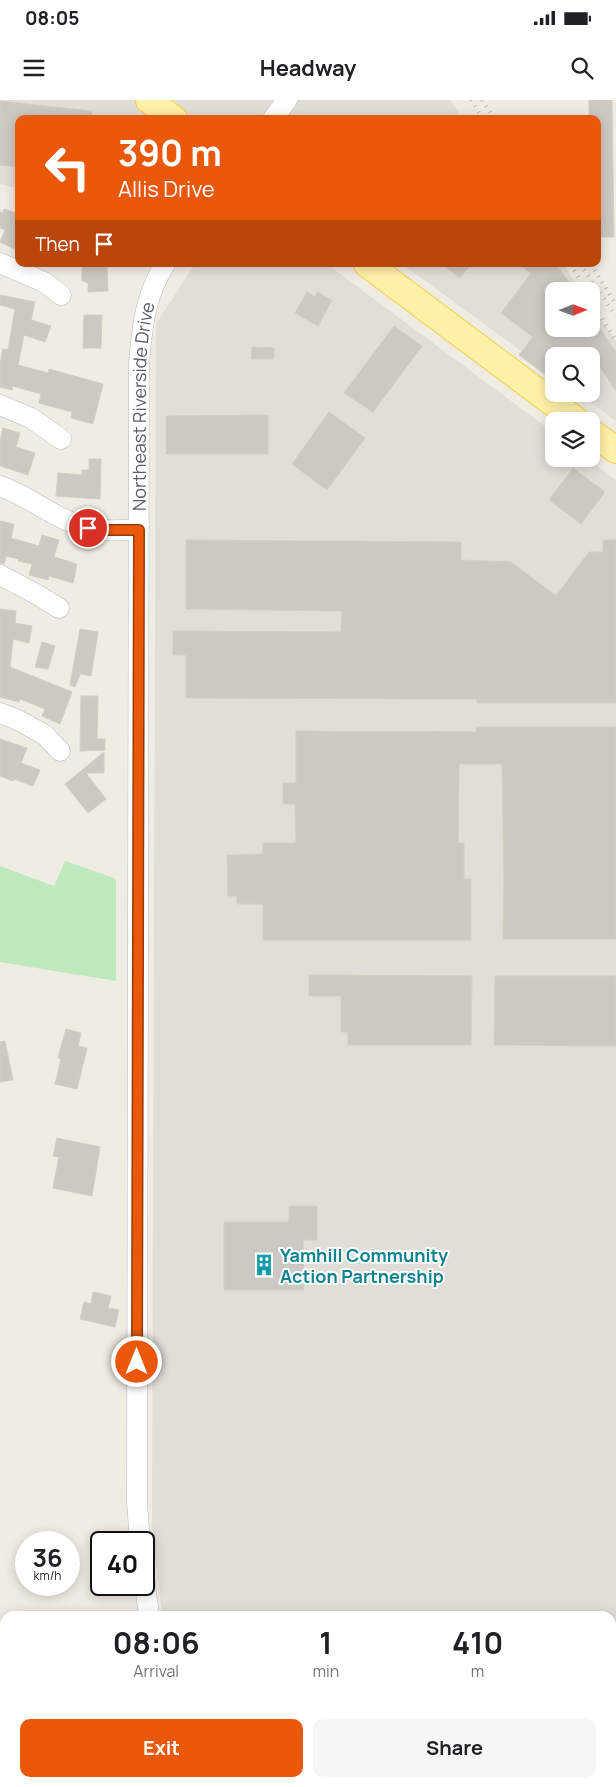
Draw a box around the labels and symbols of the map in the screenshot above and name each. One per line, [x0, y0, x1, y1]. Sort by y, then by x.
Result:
north arrow [545, 282, 600, 338]
street label: Northeast Riverside Drive [127, 299, 160, 511]
pin [67, 507, 109, 549]
place label: Yamhill Community Action Partnership [280, 1243, 448, 1288]
building icon: Yamhill Community Action Partnership [251, 1252, 277, 1278]
position arrow [110, 1335, 162, 1387]
speed limit sign: 40 [90, 1531, 155, 1596]

